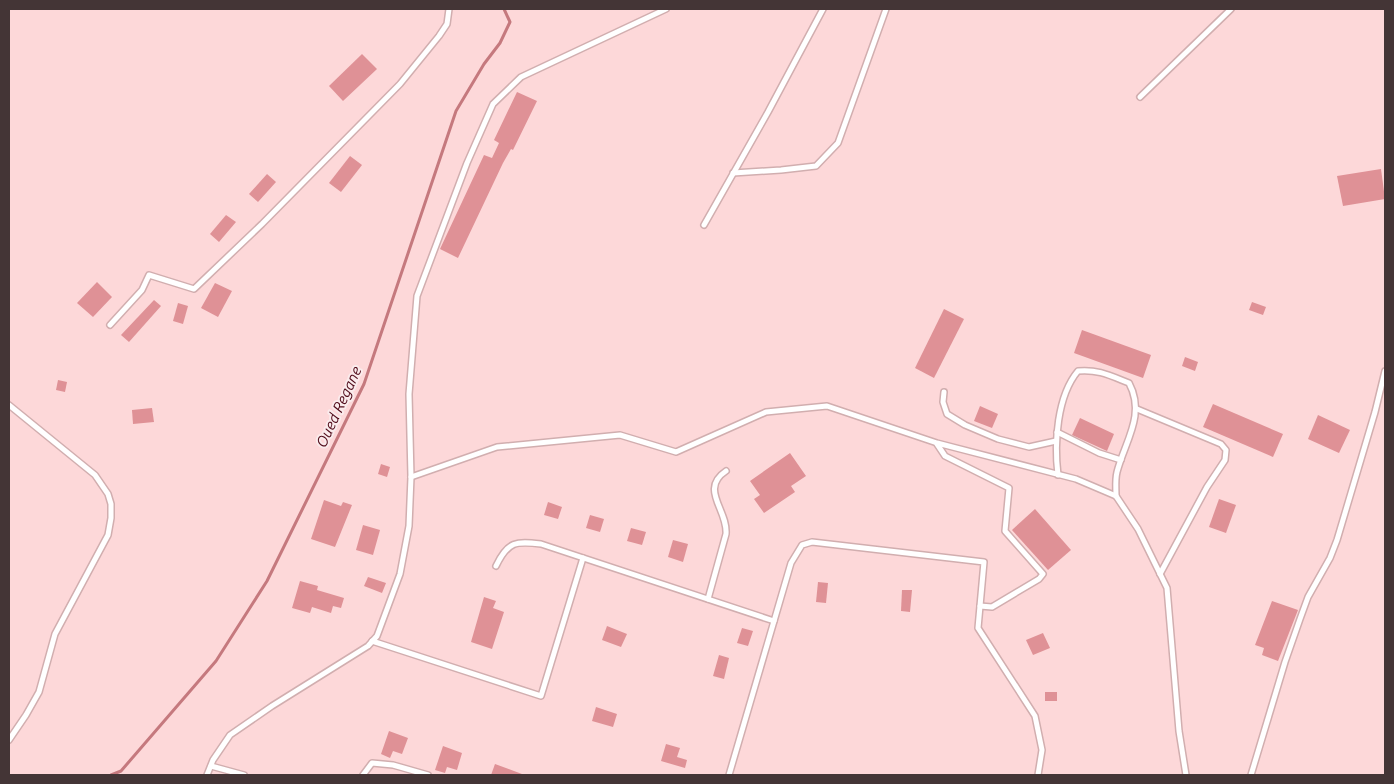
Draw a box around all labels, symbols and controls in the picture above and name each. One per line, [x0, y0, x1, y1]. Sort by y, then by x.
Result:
water label: Oued Regane [312, 363, 365, 450]

